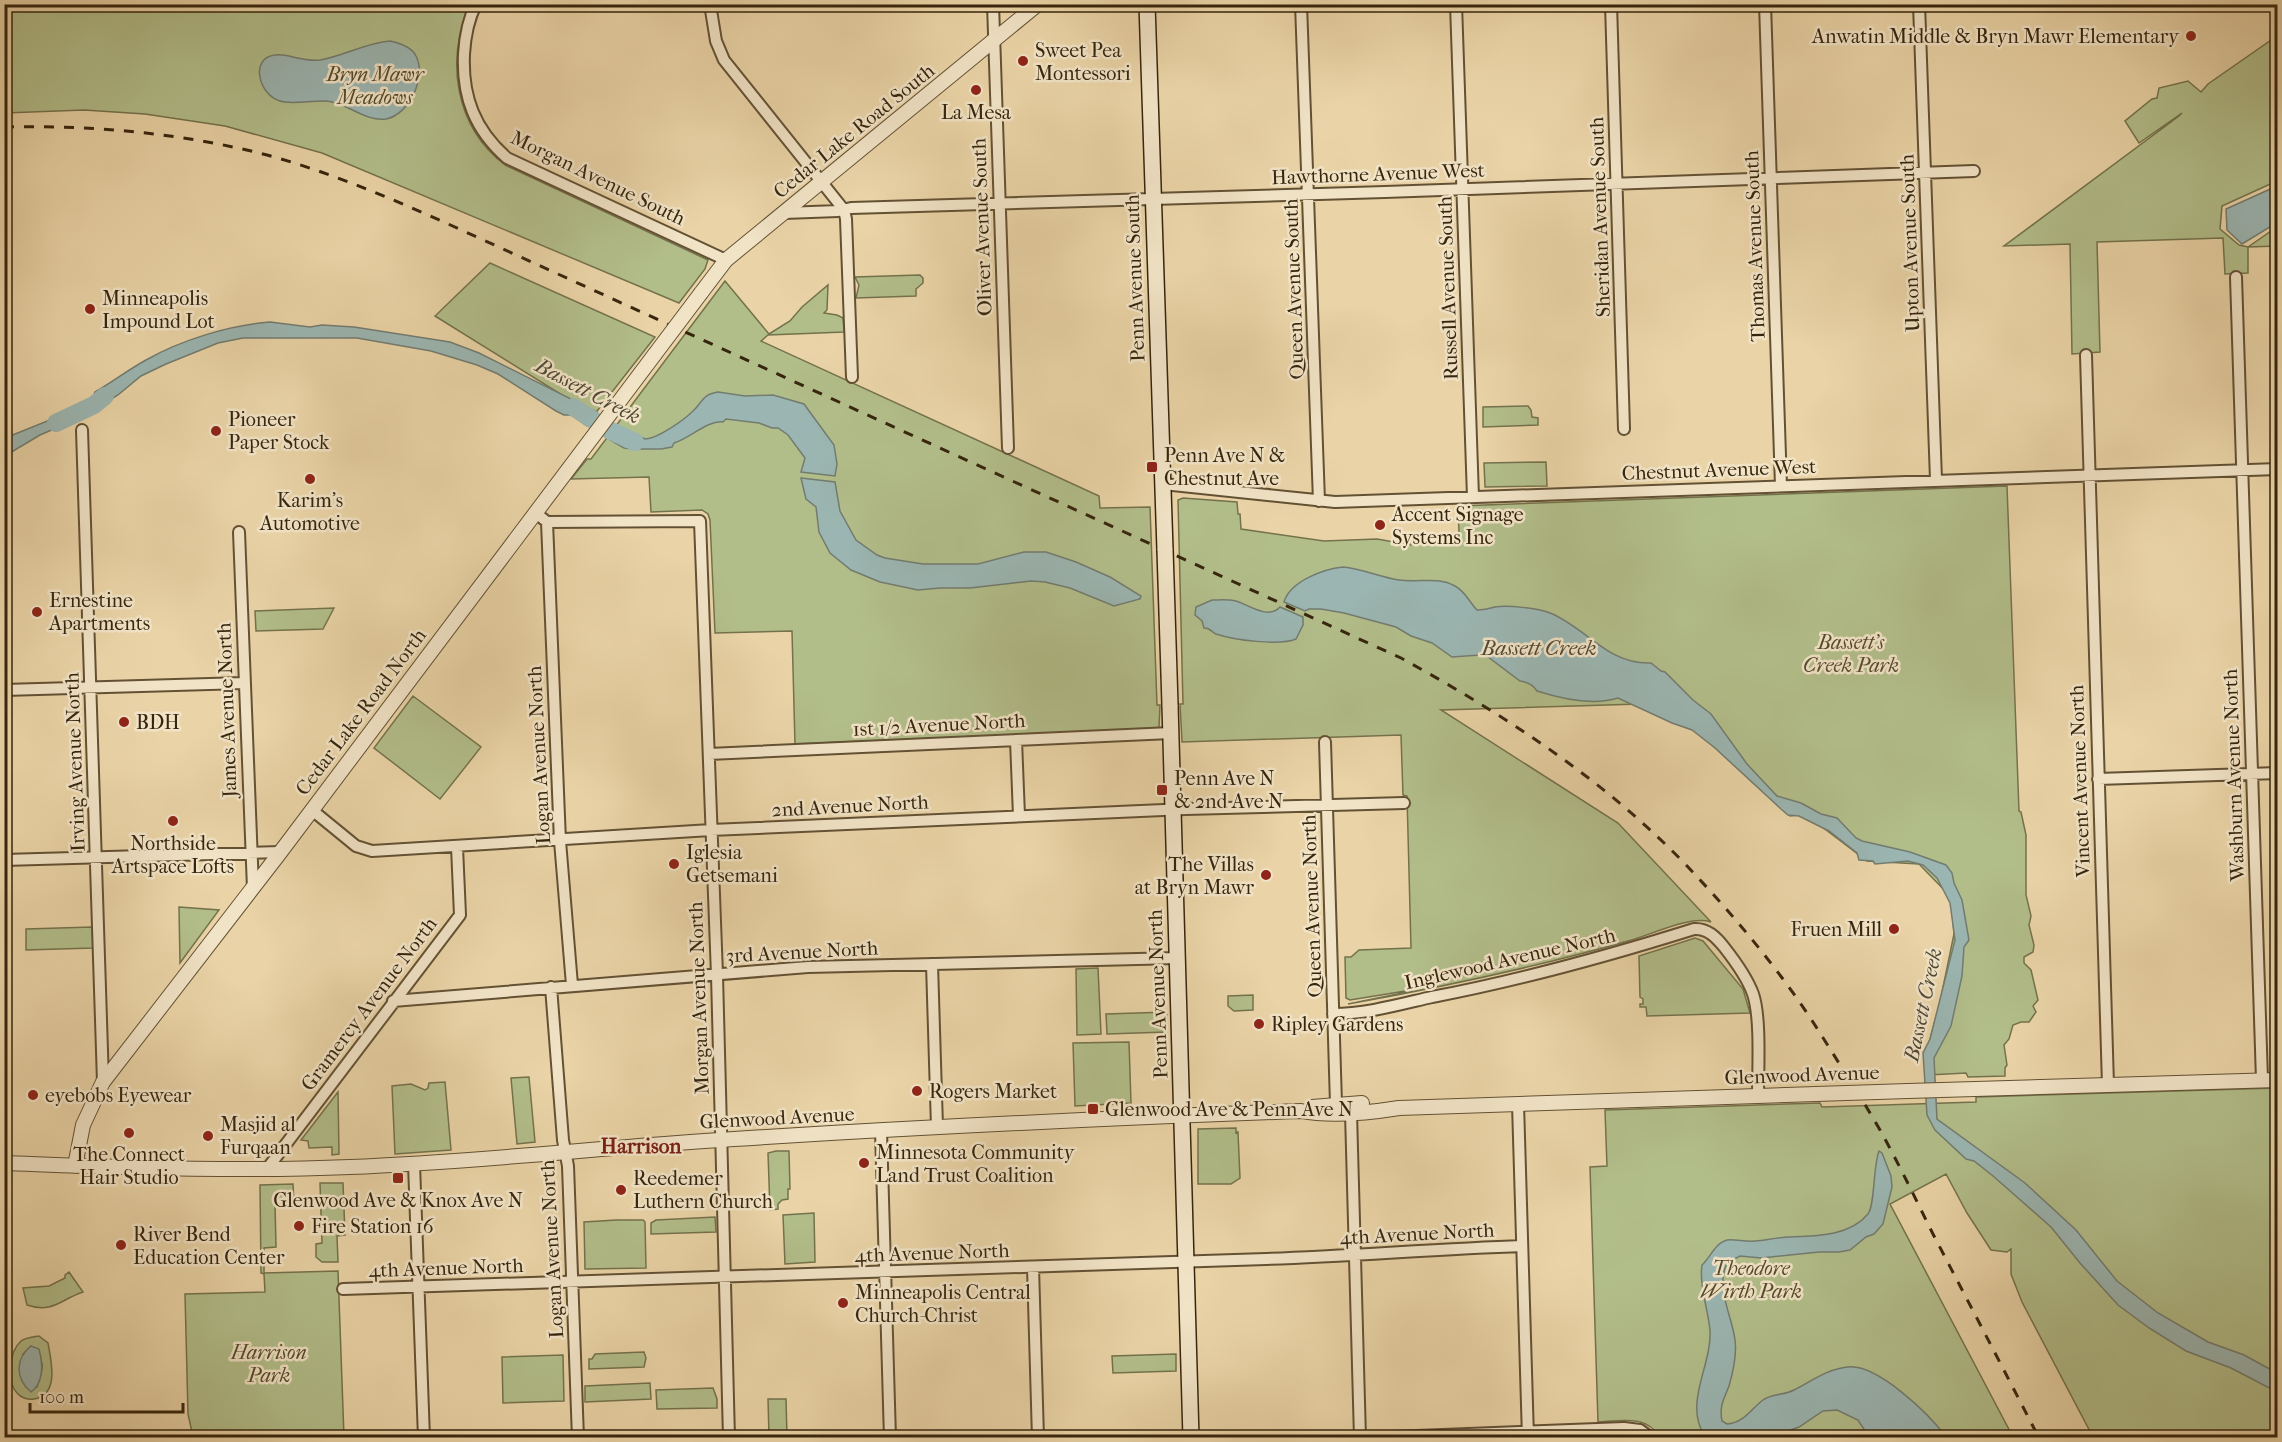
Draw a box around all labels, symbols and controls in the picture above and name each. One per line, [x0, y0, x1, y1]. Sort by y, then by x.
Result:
place label: Anwatin Middle & Bryn Mawr Elementary [1811, 25, 2180, 48]
marker: Anwatin Middle & Bryn Mawr Elementary [2184, 29, 2198, 43]
place label: Sweet Pea Montessori [1035, 39, 1131, 85]
marker: Sweet Pea Montessori [1016, 54, 1030, 68]
street label: Cedar Lake Road South [769, 58, 940, 203]
park label: Bryn Mawr Meadows [325, 63, 426, 109]
marker: La Mesa [969, 83, 983, 97]
place label: La Mesa [941, 101, 1012, 124]
street label: Sheridan Avenue South [1585, 116, 1615, 318]
street label: Morgan Avenue South [507, 126, 690, 231]
street label: Oliver Avenue South [967, 137, 997, 316]
street label: Thomas Avenue South [1740, 149, 1770, 342]
street label: Upton Avenue South [1895, 153, 1925, 332]
street label: Hawthorne Avenue West [1271, 159, 1485, 189]
street label: Penn Avenue South [1121, 193, 1149, 362]
street label: Russell Avenue South [1433, 195, 1463, 380]
street label: Queen Avenue South [1279, 197, 1309, 380]
place label: Minneapolis Impound Lot [102, 287, 215, 333]
marker: Minneapolis Impound Lot [83, 302, 97, 316]
water label: Bassett Creek [531, 353, 645, 429]
place label: Pioneer Paper Stock [228, 408, 330, 454]
marker: Pioneer Paper Stock [209, 424, 223, 438]
place label: Penn Ave N & Chestnut Ave [1164, 444, 1285, 490]
street label: Chestnut Avenue West [1621, 455, 1817, 485]
marker: Penn Ave N & Chestnut Ave [1145, 460, 1159, 474]
marker: Karim's Automotive [303, 472, 317, 486]
place label: Karim's Automotive [259, 489, 360, 535]
place label: Accent Signage Systems Inc [1391, 503, 1524, 549]
marker: Accent Signage Systems Inc [1373, 518, 1387, 532]
place label: Ernestine Apartments [48, 589, 150, 635]
marker: Ernestine Apartments [30, 605, 44, 619]
street label: James Avenue North [212, 621, 242, 800]
street label: Cedar Lake Road North [291, 624, 432, 800]
park label: Bassett's Creek Park [1803, 631, 1899, 677]
water label: Bassett Creek [1480, 636, 1597, 660]
street label: Logan Avenue North [523, 664, 555, 845]
street label: Washburn Avenue North [2219, 668, 2249, 883]
street label: Irving Avenue North [60, 671, 90, 852]
street label: Vincent Avenue North [2065, 684, 2095, 879]
street label: 1st 1/2 Avenue North [852, 709, 1027, 741]
place label: BDH [136, 711, 180, 734]
marker: BDH [117, 715, 131, 729]
place label: Penn Ave N & 2nd Ave N [1174, 767, 1283, 813]
marker: Penn Ave N & 2nd Ave N [1155, 783, 1169, 797]
street label: 2nd Avenue North [771, 790, 930, 822]
street label: Queen Avenue North [1297, 813, 1327, 998]
marker: Northside Artspace Lofts [166, 814, 180, 828]
place label: Northside Artspace Lofts [111, 832, 234, 878]
place label: Iglesia Getsemani [686, 841, 778, 887]
place label: The Villas at Bryn Mawr [1135, 853, 1254, 899]
marker: Iglesia Getsemani [667, 857, 681, 871]
marker: The Villas at Bryn Mawr [1259, 868, 1273, 882]
street label: Morgan Avenue North [684, 900, 714, 1095]
street label: Penn Avenue North [1144, 908, 1172, 1079]
street label: Gramercy Avenue North [296, 912, 442, 1095]
place label: Fruen Mill [1790, 918, 1882, 941]
marker: Fruen Mill [1887, 922, 1901, 936]
street label: Inglewood Avenue North [1402, 923, 1618, 994]
street label: 3rd Avenue North [725, 936, 879, 967]
water label: Bassett Creek [1899, 946, 1947, 1065]
place label: Ripley Gardens [1271, 1013, 1403, 1036]
marker: Ripley Gardens [1252, 1017, 1266, 1031]
street label: Glenwood Avenue [1724, 1061, 1880, 1089]
place label: Rogers Market [929, 1080, 1057, 1103]
place label: eyebobs Eyewear [45, 1084, 192, 1107]
marker: Rogers Market [910, 1084, 924, 1098]
marker: eyebobs Eyewear [26, 1088, 40, 1102]
place label: Glenwood Ave & Penn Ave N [1105, 1098, 1353, 1121]
street label: Glenwood Avenue [699, 1102, 855, 1134]
marker: Glenwood Ave & Penn Ave N [1086, 1102, 1100, 1116]
place label: Masjid al Furqaan [220, 1113, 296, 1159]
marker: The Connect Hair Studio [122, 1126, 136, 1140]
marker: Masjid al Furqaan [201, 1129, 215, 1143]
district label: Harrison [601, 1134, 682, 1158]
place label: Minnesota Community Land Trust Coalition [876, 1141, 1076, 1187]
place label: The Connect Hair Studio [73, 1143, 185, 1189]
marker: Minnesota Community Land Trust Coalition [857, 1156, 871, 1170]
street label: Logan Avenue North [536, 1158, 568, 1339]
place label: Reedemer Luthern Church [633, 1167, 774, 1213]
marker: Glenwood Ave & Knox Ave N [391, 1171, 405, 1185]
marker: Reedemer Luthern Church [614, 1183, 628, 1197]
place label: Glenwood Ave & Knox Ave N [273, 1189, 523, 1212]
place label: Fire Station 16 [311, 1215, 434, 1238]
street label: 4th Avenue North [1339, 1218, 1496, 1250]
marker: Fire Station 16 [292, 1219, 306, 1233]
place label: River Bend Education Center [133, 1223, 285, 1269]
marker: River Bend Education Center [114, 1238, 128, 1252]
street label: 4th Avenue North [854, 1239, 1011, 1267]
street label: 4th Avenue North [368, 1254, 525, 1282]
park label: Theodore Wirth Park [1700, 1257, 1802, 1303]
place label: Minneapolis Central Church-Christ [855, 1281, 1031, 1327]
marker: Minneapolis Central Church-Christ [836, 1296, 850, 1310]
park label: Harrison Park [230, 1341, 307, 1387]
scale bar [30, 1376, 183, 1414]
text: 100 m [39, 1387, 84, 1408]

